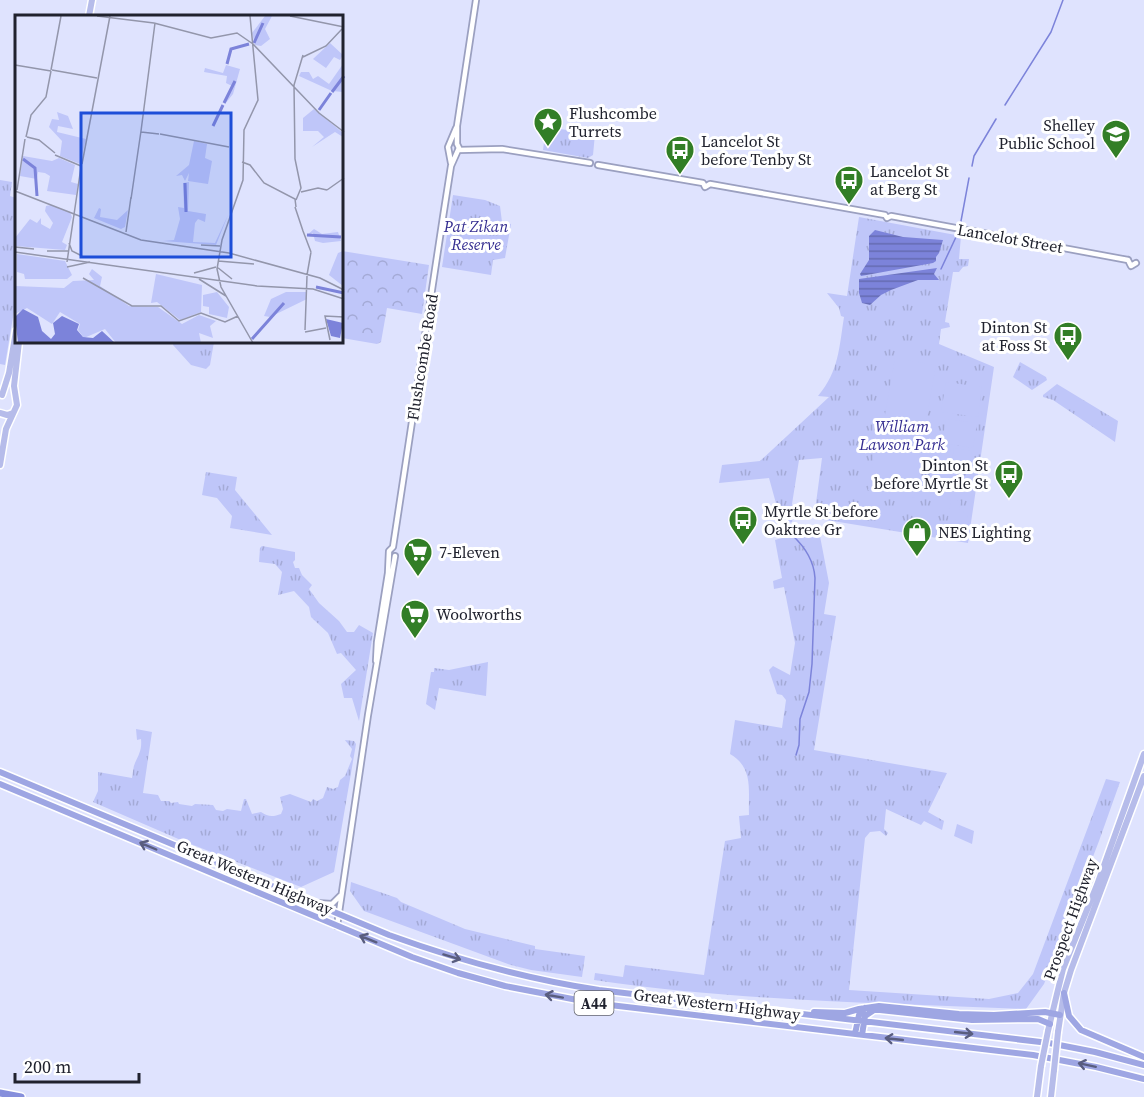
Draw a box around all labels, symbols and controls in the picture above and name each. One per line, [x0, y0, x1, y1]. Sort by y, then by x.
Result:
inset map [15, 15, 344, 344]
place label: Flushcombe Turrets [569, 102, 657, 142]
place icon: Flushcombe Turrets [532, 106, 564, 148]
place label: Shelley Public School [998, 114, 1096, 154]
school or university icon: Shelley Public School [1100, 118, 1132, 160]
place label: Lancelot St before Tenby St [701, 130, 812, 170]
bus stop icon: Lancelot St before Tenby St [664, 134, 696, 176]
place label: Lancelot St at Berg St [870, 160, 949, 200]
bus stop icon: Lancelot St at Berg St [833, 164, 865, 206]
park label: Pat Zikan Reserve [443, 215, 508, 255]
street label: Lancelot Street [956, 218, 1065, 258]
street label: Flushcombe Road [401, 292, 443, 422]
place label: Dinton St at Foss St [981, 316, 1048, 356]
bus stop icon: Dinton St at Foss St [1052, 320, 1084, 362]
park label: William Lawson Park [858, 415, 945, 455]
place label: Dinton St before Myrtle St [874, 454, 989, 494]
bus stop icon: Dinton St before Myrtle St [993, 458, 1025, 500]
place label: Myrtle St before Oaktree Gr [764, 500, 878, 540]
bus stop icon: Myrtle St before Oaktree Gr [727, 504, 759, 546]
shop icon: NES Lighting [901, 516, 933, 558]
place label: NES Lighting [938, 521, 1031, 543]
supermarket icon: 7-Eleven [402, 536, 434, 578]
place label: 7-Eleven [439, 541, 500, 563]
supermarket icon: Woolworths [399, 598, 431, 640]
place label: Woolworths [436, 603, 522, 625]
street label: Great Western Highway [173, 834, 337, 920]
one-way arrow [139, 840, 157, 851]
street label: Prospect Highway [1038, 854, 1103, 983]
one-way arrow [359, 933, 377, 944]
one-way arrow [442, 952, 461, 963]
street label: Great Western Highway [632, 983, 802, 1025]
one-way arrow [544, 990, 564, 1001]
road number: A44 [574, 991, 614, 1015]
one-way arrow [953, 1028, 973, 1039]
one-way arrow [885, 1033, 905, 1044]
scale bar [15, 1046, 140, 1084]
text: 200 m [24, 1054, 71, 1079]
one-way arrow [1078, 1059, 1098, 1070]

